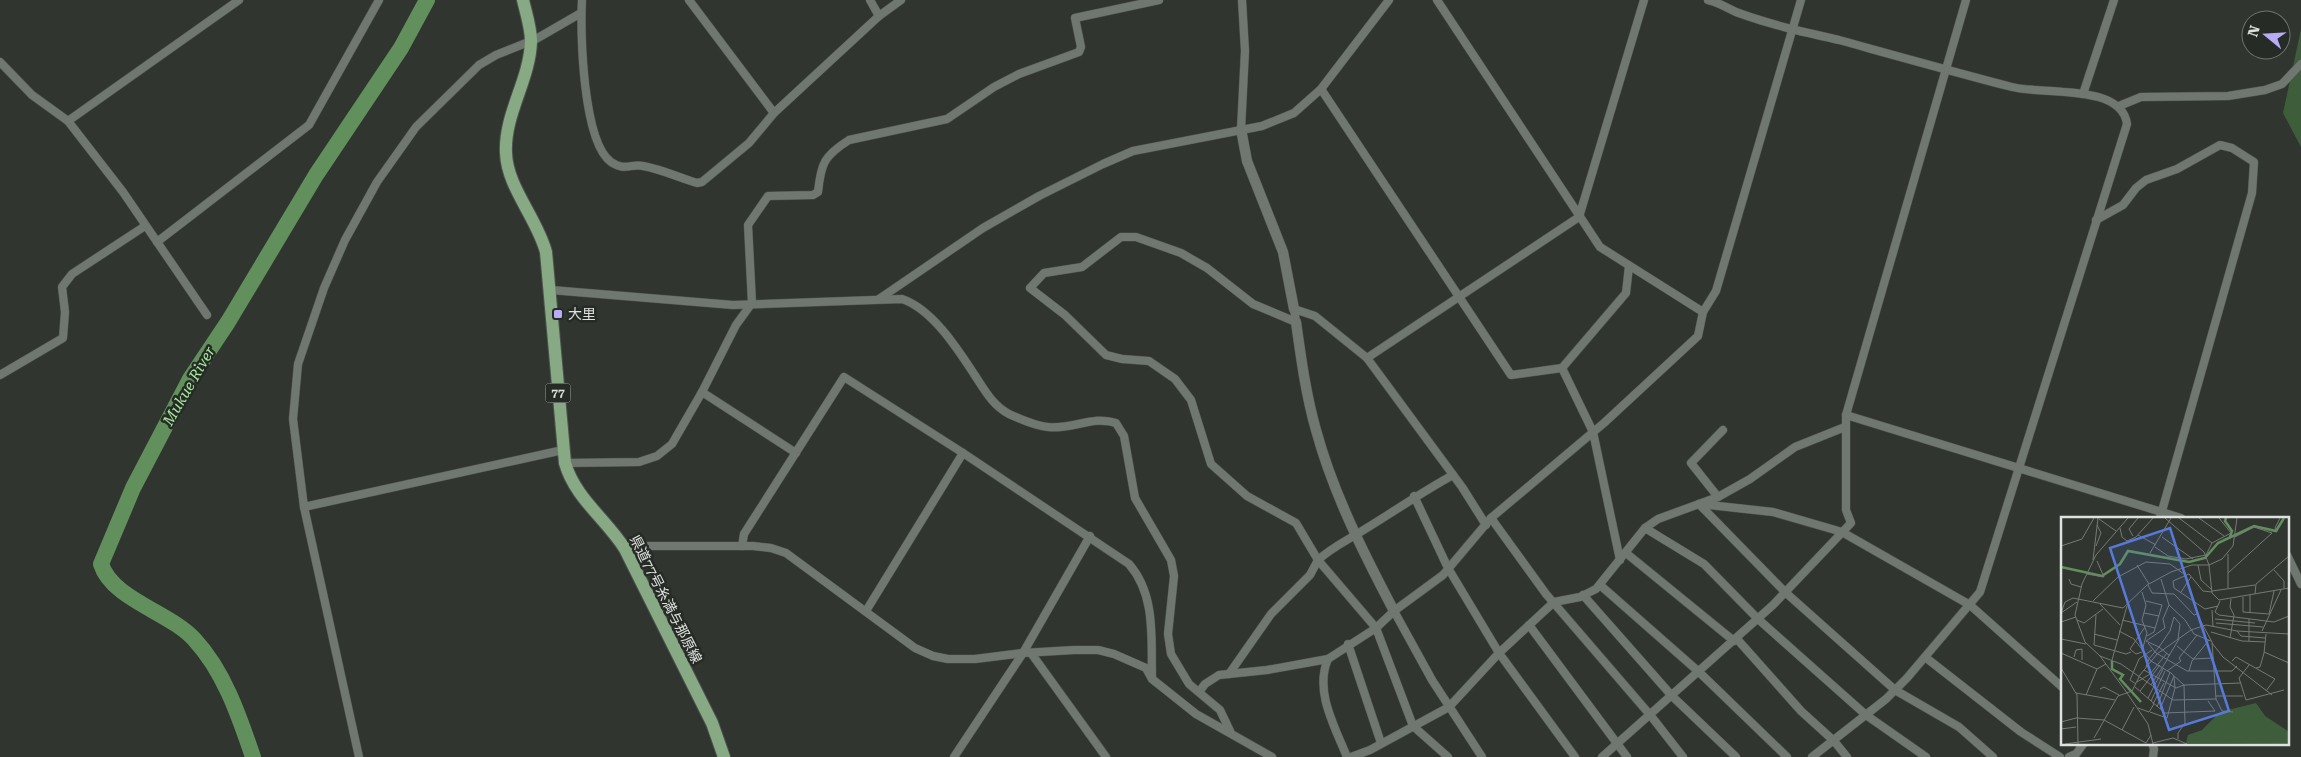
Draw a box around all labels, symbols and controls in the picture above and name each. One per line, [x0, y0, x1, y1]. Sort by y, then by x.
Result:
north arrow [2241, 10, 2291, 60]
text: N [2244, 23, 2263, 39]
place label: 大里 [568, 306, 596, 322]
marker: 大里 [552, 308, 564, 320]
water label: Mukue River [159, 343, 219, 430]
road number: 77 [546, 383, 570, 402]
inset map [2061, 517, 2288, 744]
street label: 県道77号糸満与那原線 [627, 532, 705, 666]

